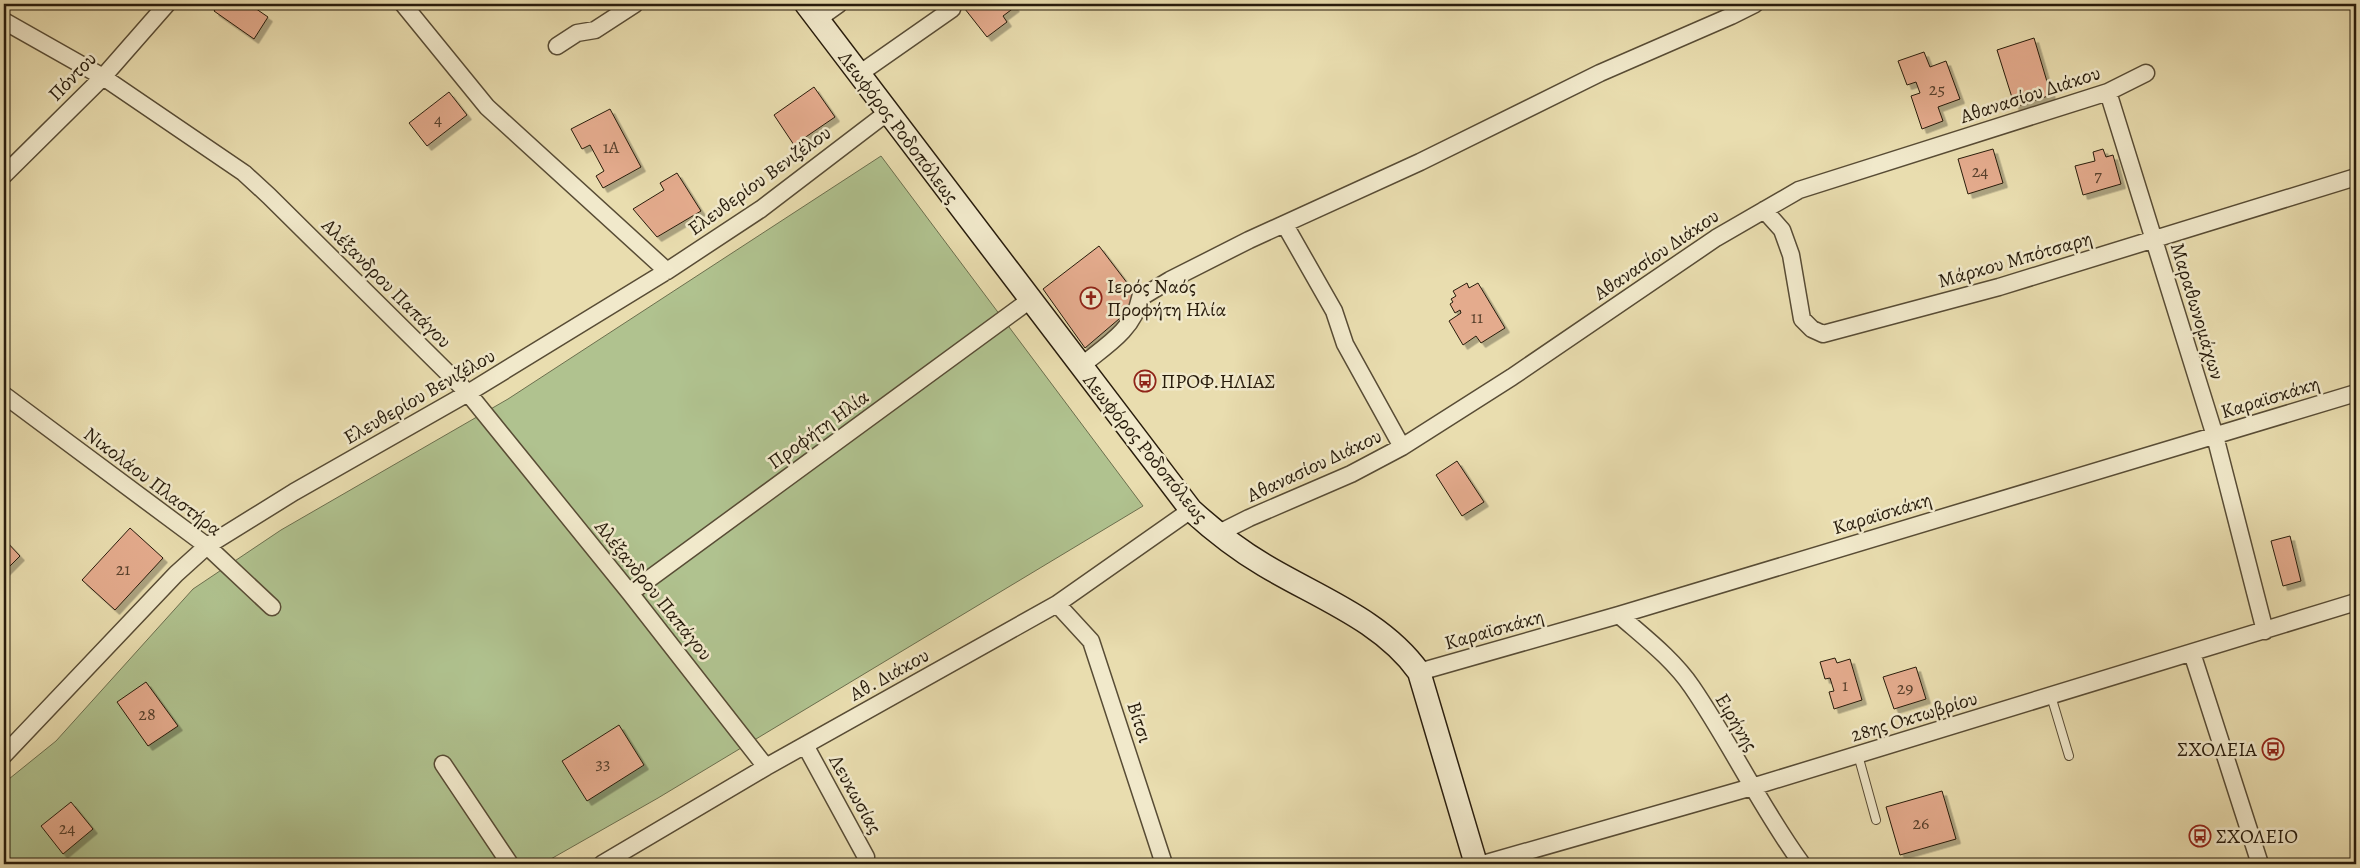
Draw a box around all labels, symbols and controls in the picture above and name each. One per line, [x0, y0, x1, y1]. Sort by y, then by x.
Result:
street label: Λεωφόρος Ροδοπόλεως [832, 45, 965, 209]
street label: Πόντου [42, 46, 103, 107]
street label: Αθανασίου Διάκου [1956, 59, 2104, 130]
house number: 25 [1929, 77, 1945, 101]
house number: 4 [434, 107, 442, 131]
street label: Ελευθερίου Βενιζέλου [682, 119, 836, 242]
house number: 1A [603, 135, 620, 159]
house number: 24 [1972, 159, 1988, 183]
house number: 7 [2094, 163, 2102, 187]
street label: Αθανασίου Διάκου [1587, 202, 1724, 307]
street label: Αλέξανδρου Παπάγου [315, 212, 458, 354]
street label: Μάρκου Μπότσαρη [1935, 225, 2095, 294]
street label: Μαραθωνομάχων [2164, 239, 2231, 383]
place label: Ιερός Ναός Προφήτη Ηλία [1107, 273, 1226, 323]
church icon: Ιερός Ναός Προφήτη Ηλία [1079, 286, 1103, 310]
house number: 11 [1471, 305, 1483, 329]
street label: Ελευθερίου Βενιζέλου [338, 342, 500, 451]
street label: Λεωφόρος Ροδοπόλεως [1076, 367, 1214, 529]
place label: ΠΡΟΦ.ΗΛΙΑΣ [1161, 368, 1276, 395]
bus stop icon: ΠΡΟΦ.ΗΛΙΑΣ [1133, 369, 1157, 393]
street label: Καραϊσκάκη [2217, 370, 2323, 425]
street label: Προφήτη Ηλία [762, 383, 875, 475]
street label: Νικολάου Πλαστήρα [78, 420, 228, 542]
street label: Αθανασίου Διάκου [1241, 422, 1386, 509]
street label: Καραϊσκάκη [1829, 486, 1935, 541]
street label: Αλέξανδρου Παπάγου [588, 514, 719, 666]
house number: 21 [116, 557, 130, 581]
street label: Καραϊσκάκη [1441, 602, 1547, 657]
street label: Αθ. Διάκου [844, 642, 934, 708]
house number: 1 [1842, 673, 1848, 697]
house number: 29 [1897, 676, 1913, 700]
street label: 28ης Οκτωβρίου [1848, 684, 1981, 749]
street label: Ειρήνης [1709, 688, 1764, 756]
street label: Βίτσι [1120, 698, 1159, 747]
house number: 28 [138, 702, 156, 726]
place label: ΣΧΟΛΕΙΑ [2177, 736, 2257, 763]
bus stop icon: ΣΧΟΛΕΙΑ [2261, 737, 2285, 761]
street label: Λευκωσίας [822, 749, 888, 839]
house number: 33 [596, 751, 610, 775]
house number: 26 [1913, 811, 1929, 835]
house number: 24 [59, 816, 75, 840]
place label: ΣΧΟΛΕΙΟ [2216, 823, 2298, 850]
bus stop icon: ΣΧΟΛΕΙΟ [2188, 824, 2212, 848]

